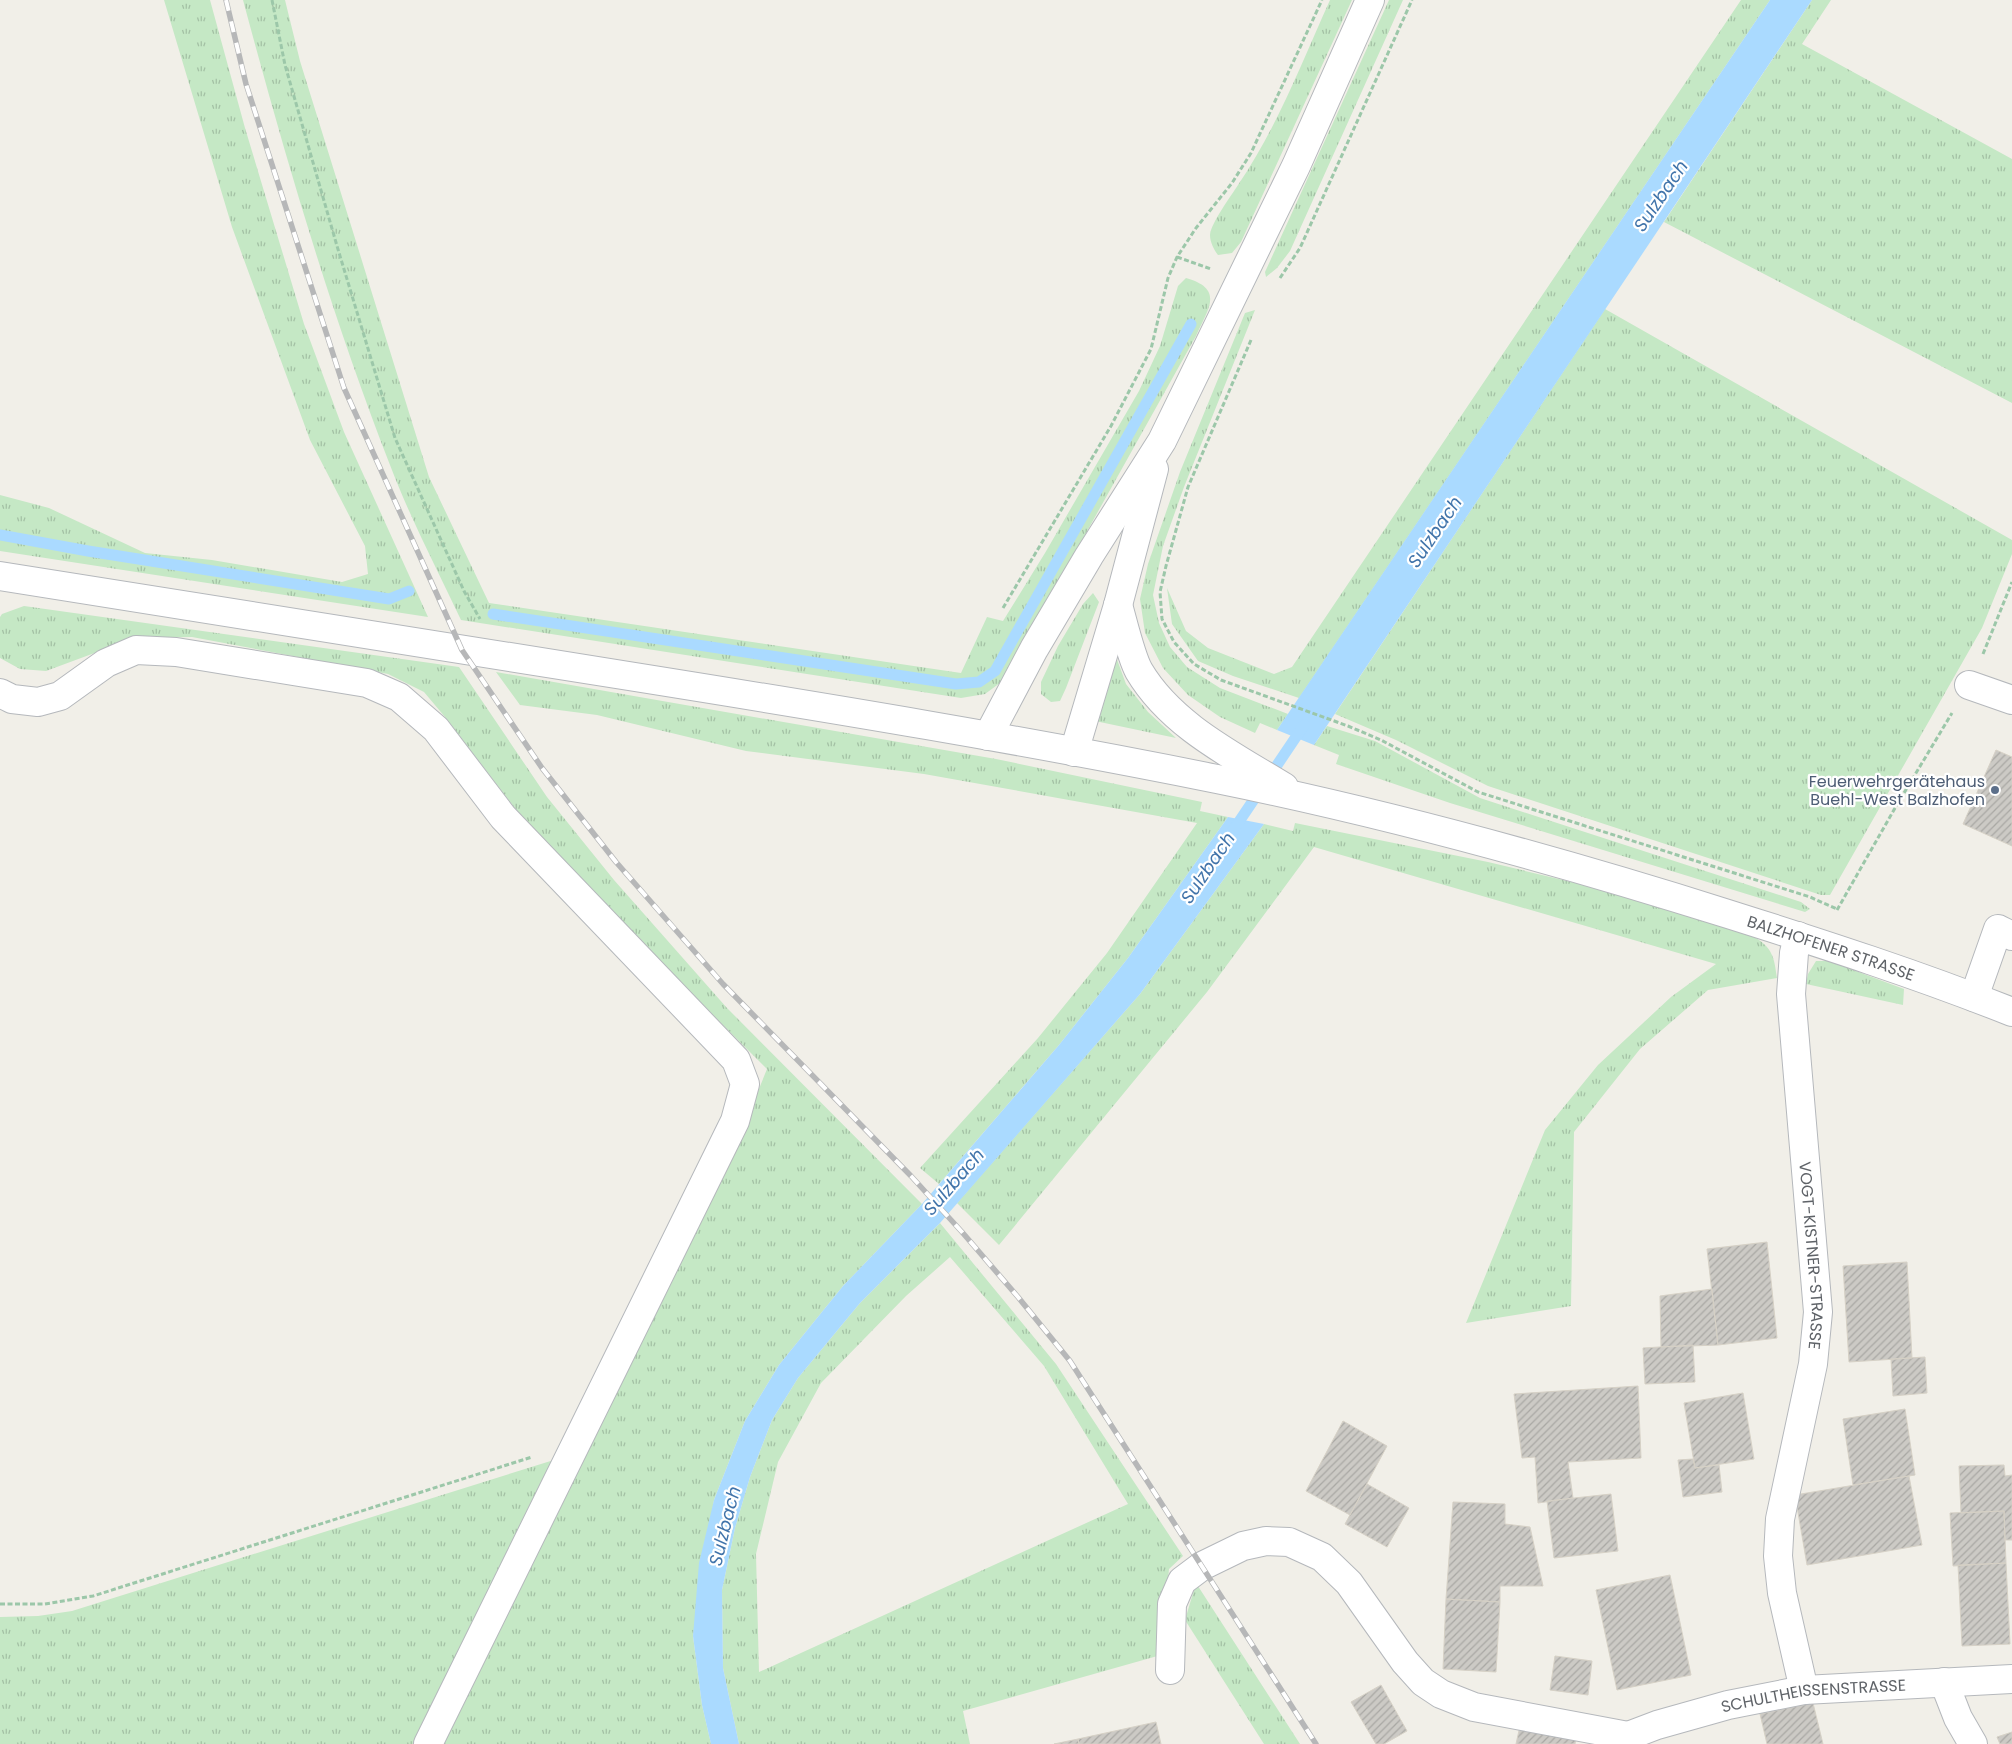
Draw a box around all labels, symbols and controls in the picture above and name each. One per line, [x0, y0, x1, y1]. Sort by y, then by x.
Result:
water label: Sulzbach [1627, 155, 1694, 236]
water label: Sulzbach [1401, 491, 1468, 572]
place label: Feuerwehrgerätehaus Buehl-West Balzhofen [1809, 770, 1985, 811]
marker: Feuerwehrgerätehaus Buehl-West Balzhofen [1989, 784, 2001, 796]
water label: Sulzbach [1174, 827, 1241, 908]
street label: BALZHOFENER STRASSE [1744, 910, 1918, 987]
water label: Sulzbach [917, 1143, 990, 1221]
street label: VOGT-KISTNER-STRASSE [1793, 1161, 1829, 1350]
water label: Sulzbach [703, 1483, 746, 1568]
street label: SCHULTHEISSENSTRASSE [1718, 1674, 1906, 1718]

